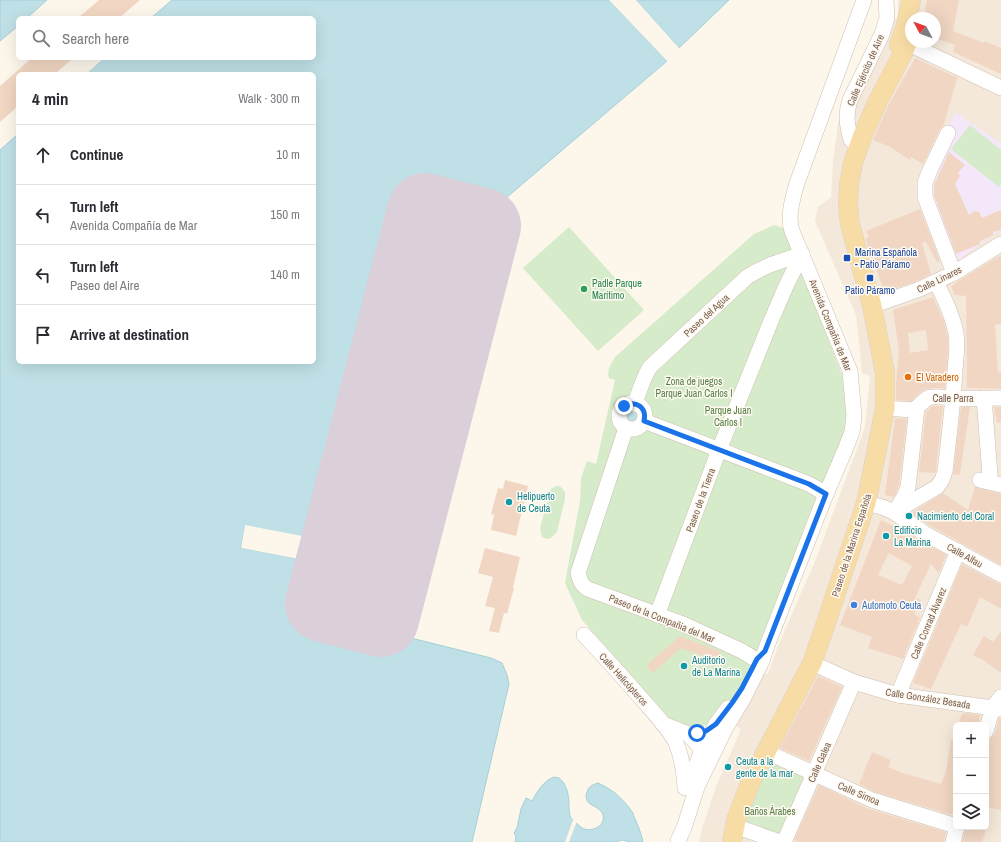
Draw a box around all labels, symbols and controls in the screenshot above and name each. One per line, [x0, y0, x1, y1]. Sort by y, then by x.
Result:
north arrow [905, 12, 941, 48]
search box [16, 16, 316, 60]
icon: search [30, 27, 52, 49]
text: Search here [62, 28, 129, 49]
street label: Calle Ejército de Aire [844, 32, 887, 108]
text: 4 min [32, 87, 68, 110]
text: Walk · 300 m [238, 90, 300, 107]
icon: ahead [32, 144, 54, 166]
text: Continue [70, 144, 123, 165]
text: 10 m [276, 146, 300, 163]
text: Turn left [70, 196, 118, 217]
icon: left [32, 204, 54, 226]
text: 150 m [270, 206, 300, 223]
text: Avenida Compañía de Mar [70, 217, 197, 234]
place label: Marina Española - Patio Páramo [855, 246, 917, 271]
marker: Marina Española - Patio Páramo [842, 253, 852, 263]
text: Turn left [70, 256, 118, 277]
street label: Calle Linares [915, 263, 964, 296]
icon: left [32, 264, 54, 286]
text: 140 m [270, 266, 300, 283]
marker: Patio Páramo [865, 273, 875, 283]
street label: Avenida Compañía de Mar [806, 276, 855, 373]
text: Paseo del Aire [70, 277, 139, 294]
place label: Padle Parque Marítimo [592, 277, 642, 302]
marker: Padle Parque Marítimo [579, 284, 589, 294]
place label: Patio Páramo [845, 284, 896, 297]
street label: Paseo del Agua [681, 291, 732, 340]
icon: arrive [32, 324, 54, 346]
text: Arrive at destination [70, 324, 189, 345]
place label: El Varadero [916, 371, 959, 384]
marker: El Varadero [903, 372, 913, 382]
park label: Zona de juegos Parque Juan Carlos I [655, 375, 733, 400]
street label: Calle Parra [932, 392, 974, 405]
route end [615, 397, 633, 415]
park label: Parque Juan Carlos I [705, 404, 751, 429]
street label: Paseo de la Tierra [683, 466, 718, 534]
place label: Helipuerto de Ceuta [517, 490, 555, 515]
street label: Paseo de la Marina Española [829, 492, 874, 598]
marker: Helipuerto de Ceuta [504, 497, 514, 507]
place label: Nacimiento del Coral [917, 510, 994, 523]
marker: Nacimiento del Coral [904, 511, 914, 521]
place label: Edificio La Marina [894, 524, 931, 549]
marker: Edificio La Marina [881, 531, 891, 541]
street label: Calle Alfau [944, 540, 985, 571]
street label: Calle Conrad Álvarez [907, 585, 949, 661]
street label: Paseo de la Compañia del Mar [607, 591, 717, 646]
place label: Automoto Ceuta [861, 599, 922, 612]
marker: Automoto Ceuta [849, 600, 859, 610]
street label: Calle Helicópteros [596, 650, 651, 709]
place label: Auditorio de La Marina [691, 654, 741, 679]
marker: Auditorio de La Marina [679, 661, 689, 671]
street label: Calle González Besada [885, 685, 972, 712]
map controls [953, 722, 989, 830]
button: + [953, 722, 989, 758]
route start [688, 724, 706, 742]
street label: Calle Galea [805, 740, 834, 784]
place label: Ceuta a la gente de la mar [736, 755, 793, 780]
button: − [953, 758, 989, 794]
marker: Ceuta a la gente de la mar [723, 762, 733, 772]
street label: Calle Simoa [836, 779, 882, 808]
button: layers [953, 794, 989, 830]
park label: Baños Árabes [744, 805, 796, 818]

